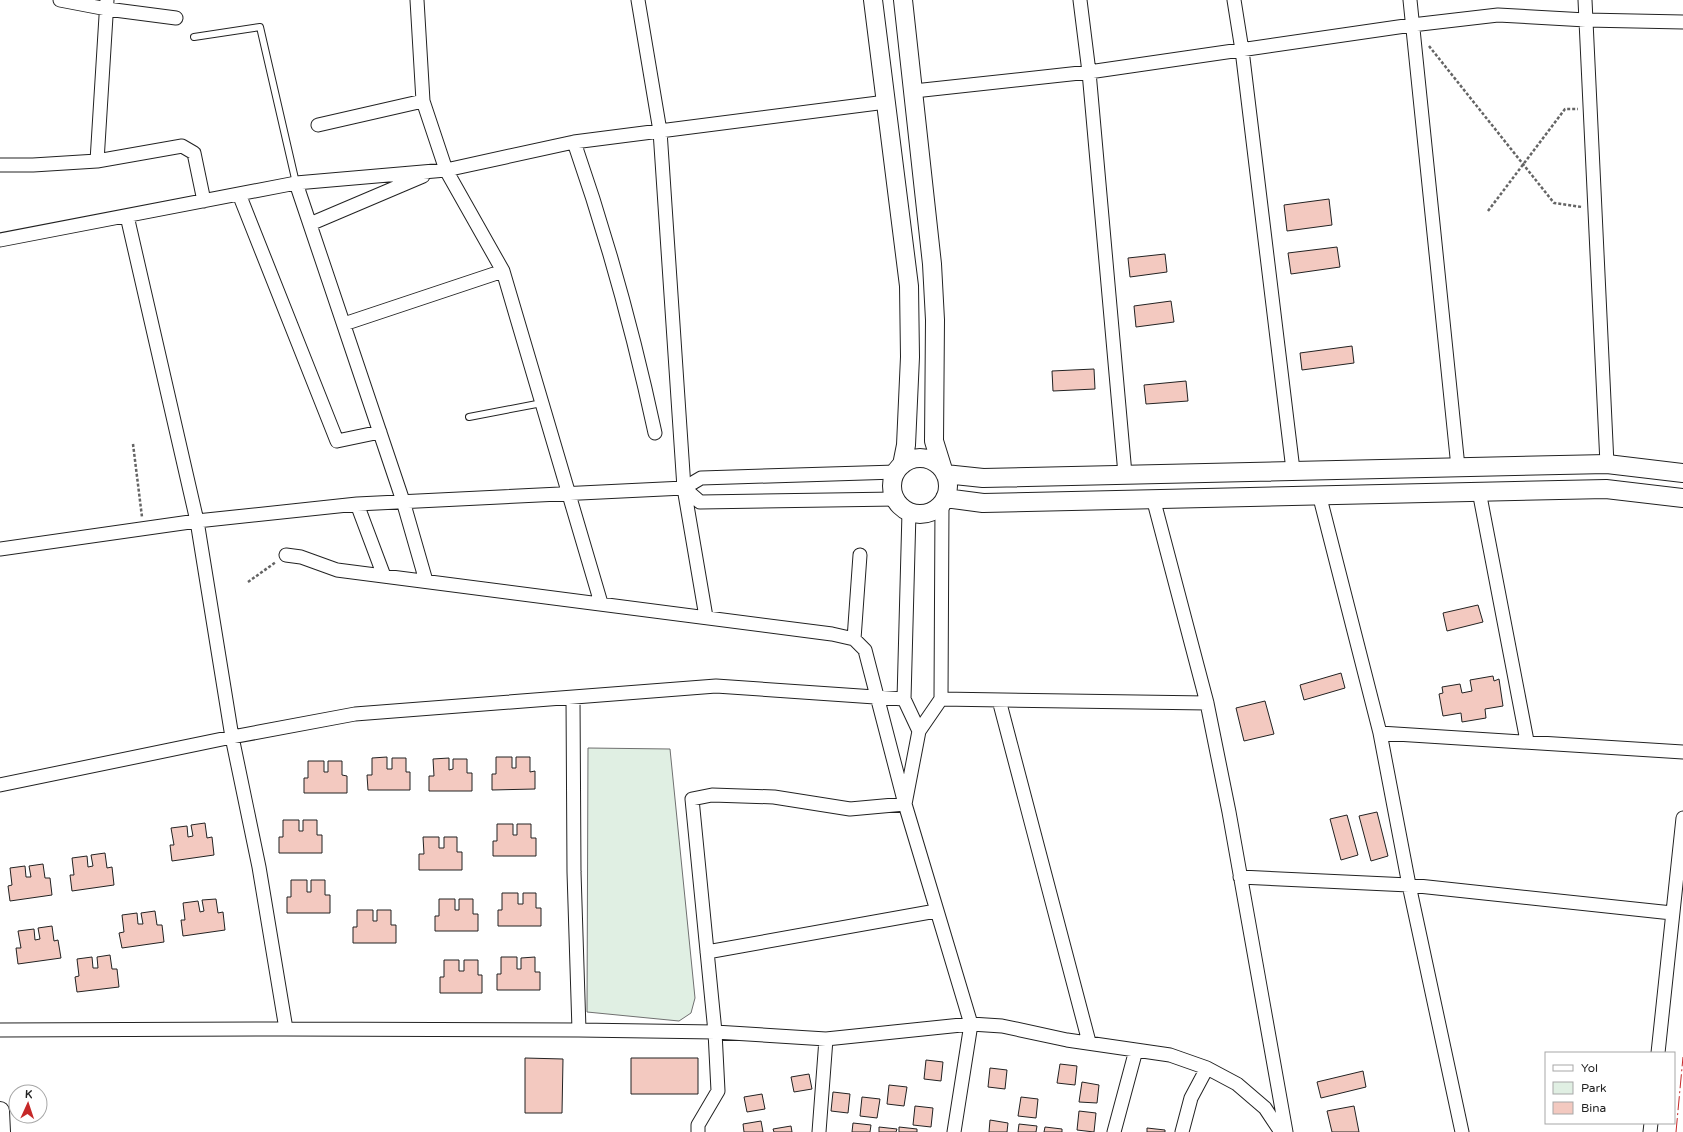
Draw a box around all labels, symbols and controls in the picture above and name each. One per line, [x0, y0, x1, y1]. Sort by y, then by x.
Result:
legend [1545, 1052, 1675, 1124]
text: Yol [1581, 1061, 1598, 1075]
text: Park [1581, 1081, 1607, 1095]
north arrow [8, 1084, 48, 1124]
text: K [24, 1088, 33, 1101]
text: Bina [1581, 1101, 1606, 1115]

